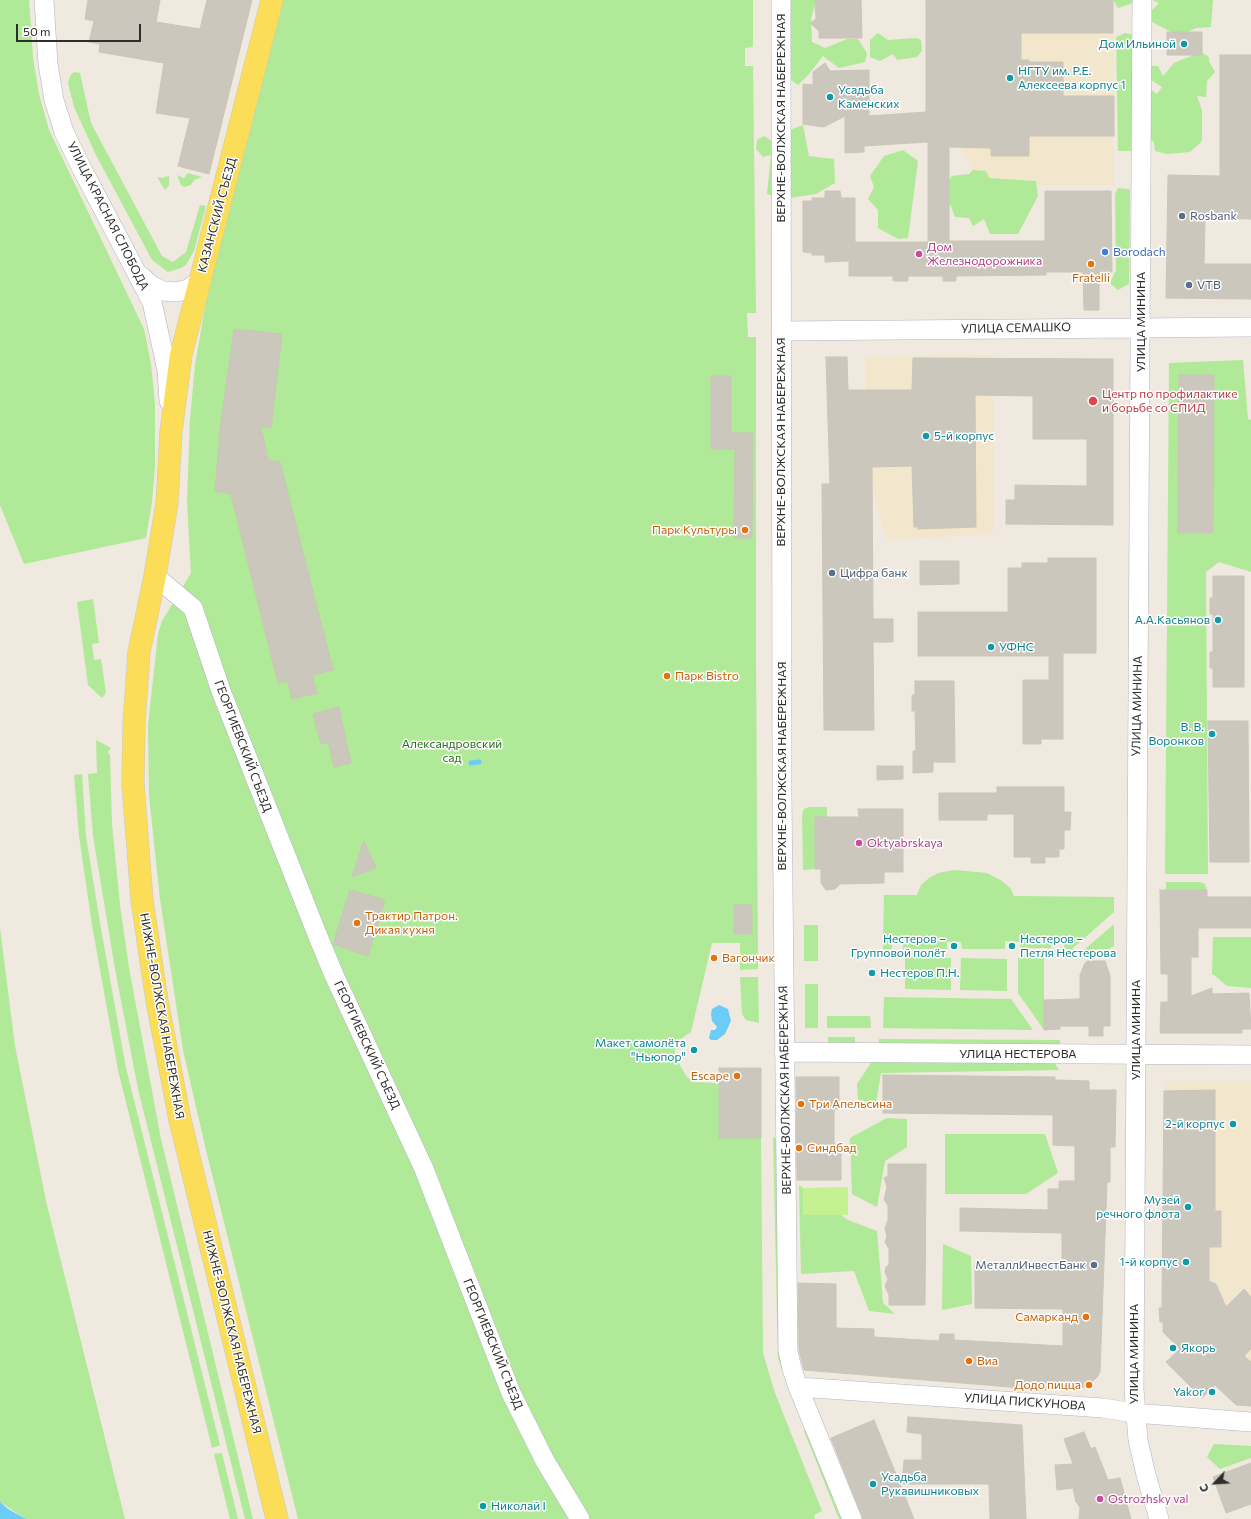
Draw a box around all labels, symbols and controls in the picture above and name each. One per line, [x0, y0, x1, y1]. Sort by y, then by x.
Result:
street label: ВЕРХНЕ-ВОЛЖСКАЯ НАБЕРЕЖНАЯ [774, 14, 788, 222]
scale bar [18, 16, 143, 42]
text: 50 m [23, 24, 51, 38]
place label: Дом Ильиной [1099, 37, 1176, 51]
marker: Дом Ильиной [1179, 39, 1189, 49]
place label: НГТУ им. Р.Е. Алексеева корпус 1 [1018, 64, 1126, 92]
marker: НГТУ им. Р.Е. Алексеева корпус 1 [1005, 73, 1015, 83]
place label: Усадьба Каменских [838, 83, 900, 111]
marker: Усадьба Каменских [825, 92, 835, 102]
street label: УЛИЦА КРАСНАЯ СЛОБОДА [64, 139, 152, 293]
street label: КАЗАНСКИЙ СЪЕЗД [195, 156, 239, 274]
place label: Rosbank [1190, 209, 1237, 223]
marker: Rosbank [1177, 211, 1187, 221]
place label: Дом Железнодорожника [927, 240, 1042, 268]
place label: Borodach [1113, 245, 1166, 259]
marker: Borodach [1100, 247, 1110, 257]
marker: Дом Железнодорожника [914, 249, 924, 259]
marker: Fratelli [1086, 259, 1096, 269]
place label: Fratelli [1072, 271, 1110, 285]
street label: УЛИЦА МИНИНА [1134, 272, 1148, 372]
place label: VTB [1197, 278, 1221, 292]
marker: VTB [1184, 280, 1194, 290]
street label: УЛИЦА СЕМАШКО [961, 320, 1071, 336]
street label: ВЕРХНЕ-ВОЛЖСКАЯ НАБЕРЕЖНАЯ [774, 338, 788, 546]
place label: Центр по профилактике и борьбе со СПИД [1102, 387, 1238, 415]
marker: Центр по профилактике и борьбе со СПИД [1087, 395, 1099, 407]
place label: 5-й корпус [934, 429, 994, 443]
marker: 5-й корпус [921, 431, 931, 441]
place label: Парк Культуры [652, 523, 737, 537]
marker: Парк Культуры [740, 525, 750, 535]
place label: Цифра банк [840, 566, 908, 580]
marker: Цифра банк [827, 568, 837, 578]
place label: А.А.Касьянов [1135, 613, 1210, 627]
marker: А.А.Касьянов [1213, 615, 1223, 625]
place label: УФНС [999, 640, 1034, 654]
marker: УФНС [986, 642, 996, 652]
street label: УЛИЦА МИНИНА [1129, 656, 1145, 756]
street label: ВЕРХНЕ-ВОЛЖСКАЯ НАБЕРЕЖНАЯ [775, 662, 789, 870]
place label: Парк Bistro [675, 669, 739, 683]
marker: Парк Bistro [662, 671, 672, 681]
street label: ГЕОРГИЕВСКИЙ СЪЕЗД [211, 678, 275, 814]
place label: В. В. Воронков [1148, 720, 1204, 748]
marker: В. В. Воронков [1207, 729, 1217, 739]
park label: Александровский сад [402, 737, 502, 765]
place label: Oktyabrskaya [867, 836, 943, 850]
marker: Oktyabrskaya [854, 838, 864, 848]
place label: Трактир Патрон. Дикая кухня [365, 909, 458, 937]
street label: НИЖНЕ-ВОЛЖСКАЯ НАБЕРЕЖНАЯ [137, 912, 187, 1120]
marker: Трактир Патрон. Дикая кухня [352, 918, 362, 928]
place label: Нестеров – Групповой полёт [851, 932, 946, 960]
place label: Нестеров – Петля Нестерова [1020, 932, 1116, 960]
marker: Нестеров – Групповой полёт [949, 941, 959, 951]
marker: Нестеров – Петля Нестерова [1007, 941, 1017, 951]
place label: Вагончик [722, 951, 775, 965]
marker: Вагончик [709, 953, 719, 963]
place label: Нестеров П.Н. [880, 966, 960, 980]
marker: Нестеров П.Н. [867, 968, 877, 978]
street label: ГЕОРГИЕВСКИЙ СЪЕЗД [331, 979, 403, 1111]
street label: УЛИЦА МИНИНА [1129, 980, 1143, 1080]
street label: ВЕРХНЕ-ВОЛЖСКАЯ НАБЕРЕЖНАЯ [776, 985, 794, 1195]
place label: Макет самолёта "Ньюпор" [595, 1036, 686, 1064]
marker: Макет самолёта "Ньюпор" [689, 1045, 699, 1055]
street label: УЛИЦА НЕСТЕРОВА [959, 1047, 1077, 1061]
place label: Escape [691, 1069, 729, 1083]
marker: Escape [732, 1071, 742, 1081]
place label: Три Апельсина [809, 1097, 892, 1111]
marker: Три Апельсина [796, 1099, 806, 1109]
place label: 2-й корпус [1165, 1117, 1225, 1131]
marker: 2-й корпус [1228, 1119, 1238, 1129]
place label: Синдбад [807, 1141, 856, 1155]
marker: Синдбад [794, 1143, 804, 1153]
place label: Музей речного флота [1096, 1193, 1180, 1221]
marker: Музей речного флота [1183, 1202, 1193, 1212]
street label: НИЖНЕ-ВОЛЖСКАЯ НАБЕРЕЖНАЯ [200, 1229, 264, 1435]
place label: 1-й корпус [1120, 1255, 1178, 1269]
marker: 1-й корпус [1181, 1257, 1191, 1267]
place label: МеталлИнвестБанк [975, 1258, 1086, 1272]
marker: МеталлИнвестБанк [1089, 1260, 1099, 1270]
street label: ГЕОРГИЕВСКИЙ СЪЕЗД [460, 1276, 526, 1412]
street label: УЛИЦА МИНИНА [1127, 1304, 1141, 1404]
place label: Самарканд [1015, 1310, 1078, 1324]
marker: Самарканд [1081, 1312, 1091, 1322]
place label: Якорь [1181, 1341, 1216, 1355]
marker: Якорь [1168, 1343, 1178, 1353]
place label: Виа [977, 1354, 998, 1368]
marker: Виа [964, 1356, 974, 1366]
place label: Додо пицца [1014, 1378, 1081, 1392]
marker: Додо пицца [1084, 1380, 1094, 1390]
place label: Yakor [1173, 1385, 1204, 1399]
marker: Yakor [1207, 1387, 1217, 1397]
street label: УЛИЦА ПИСКУНОВА [964, 1391, 1086, 1413]
north arrow [1195, 1463, 1235, 1503]
place label: Усадьба Рукавишниковых [881, 1470, 979, 1498]
marker: Усадьба Рукавишниковых [868, 1479, 878, 1489]
text: С [1196, 1482, 1211, 1494]
place label: Ostrozhsky val [1108, 1492, 1189, 1506]
marker: Ostrozhsky val [1095, 1494, 1105, 1504]
place label: Николай I [491, 1499, 546, 1513]
marker: Николай I [478, 1501, 488, 1511]

